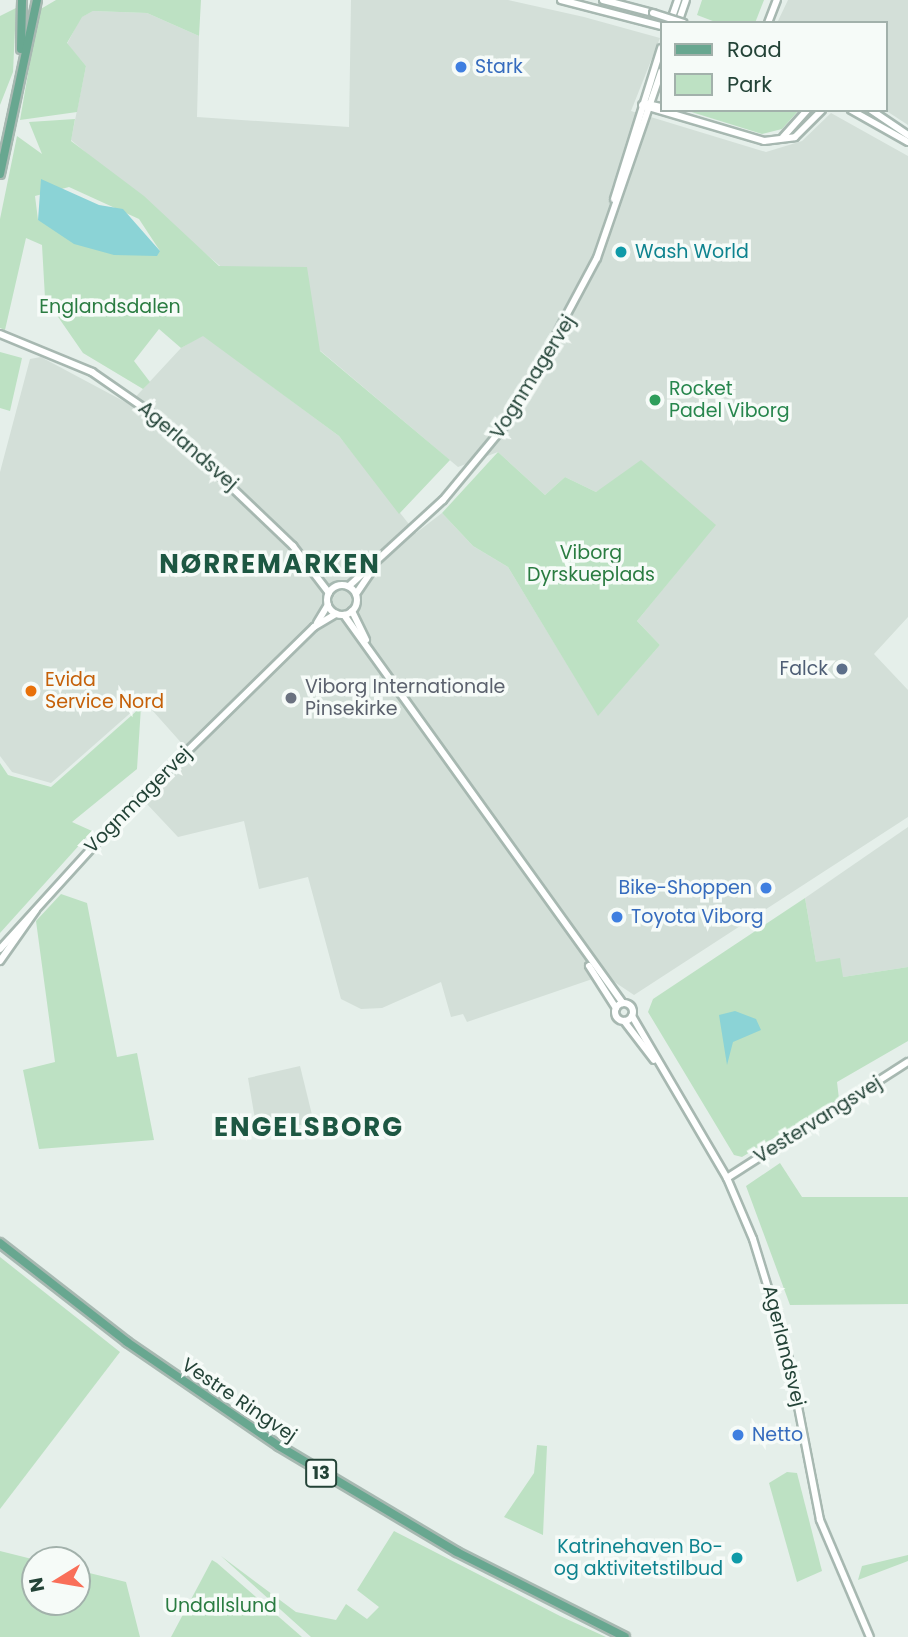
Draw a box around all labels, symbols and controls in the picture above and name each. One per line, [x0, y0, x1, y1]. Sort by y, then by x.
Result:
legend [660, 21, 887, 112]
text: Road [727, 35, 782, 64]
place label: Stark [475, 56, 523, 78]
marker: Stark [453, 59, 469, 75]
text: Park [727, 70, 772, 99]
place label: Wash World [635, 241, 749, 263]
marker: Wash World [613, 244, 629, 260]
park label: Englandsdalen [39, 296, 181, 318]
street label: Vognmagervej [486, 311, 580, 443]
place label: Rocket Padel Viborg [669, 378, 790, 422]
marker: Rocket Padel Viborg [647, 392, 663, 408]
street label: Agerlandsvej [134, 397, 242, 495]
park label: Viborg Dyrskueplads [527, 542, 655, 586]
district label: NØRREMARKEN [161, 549, 379, 581]
place label: Falck [780, 658, 828, 680]
marker: Falck [834, 661, 850, 677]
place label: Evida Service Nord [45, 669, 164, 713]
place label: Viborg Internationale Pinsekirke [305, 676, 505, 720]
marker: Evida Service Nord [23, 683, 39, 699]
marker: Viborg Internationale Pinsekirke [283, 690, 299, 706]
street label: Vognmagervej [80, 742, 196, 858]
place label: Bike-Shoppen [619, 877, 752, 899]
marker: Bike-Shoppen [758, 880, 774, 896]
place label: Toyota Viborg [631, 906, 764, 928]
marker: Toyota Viborg [609, 909, 625, 925]
street label: Vestervangsvej [750, 1072, 886, 1168]
district label: ENGELSBORG [215, 1112, 403, 1144]
street label: Agerlandsvej [758, 1283, 810, 1409]
street label: Vestre Ringvej [177, 1353, 301, 1447]
place label: Netto [752, 1424, 803, 1446]
marker: Netto [730, 1427, 746, 1443]
road number: 13 [304, 1458, 338, 1488]
place label: Katrinehaven Bo- og aktivitetstilbud [554, 1536, 723, 1580]
north arrow [21, 1546, 91, 1616]
marker: Katrinehaven Bo- og aktivitetstilbud [729, 1550, 745, 1566]
text: N [22, 1575, 51, 1594]
park label: Undallslund [165, 1595, 277, 1617]

